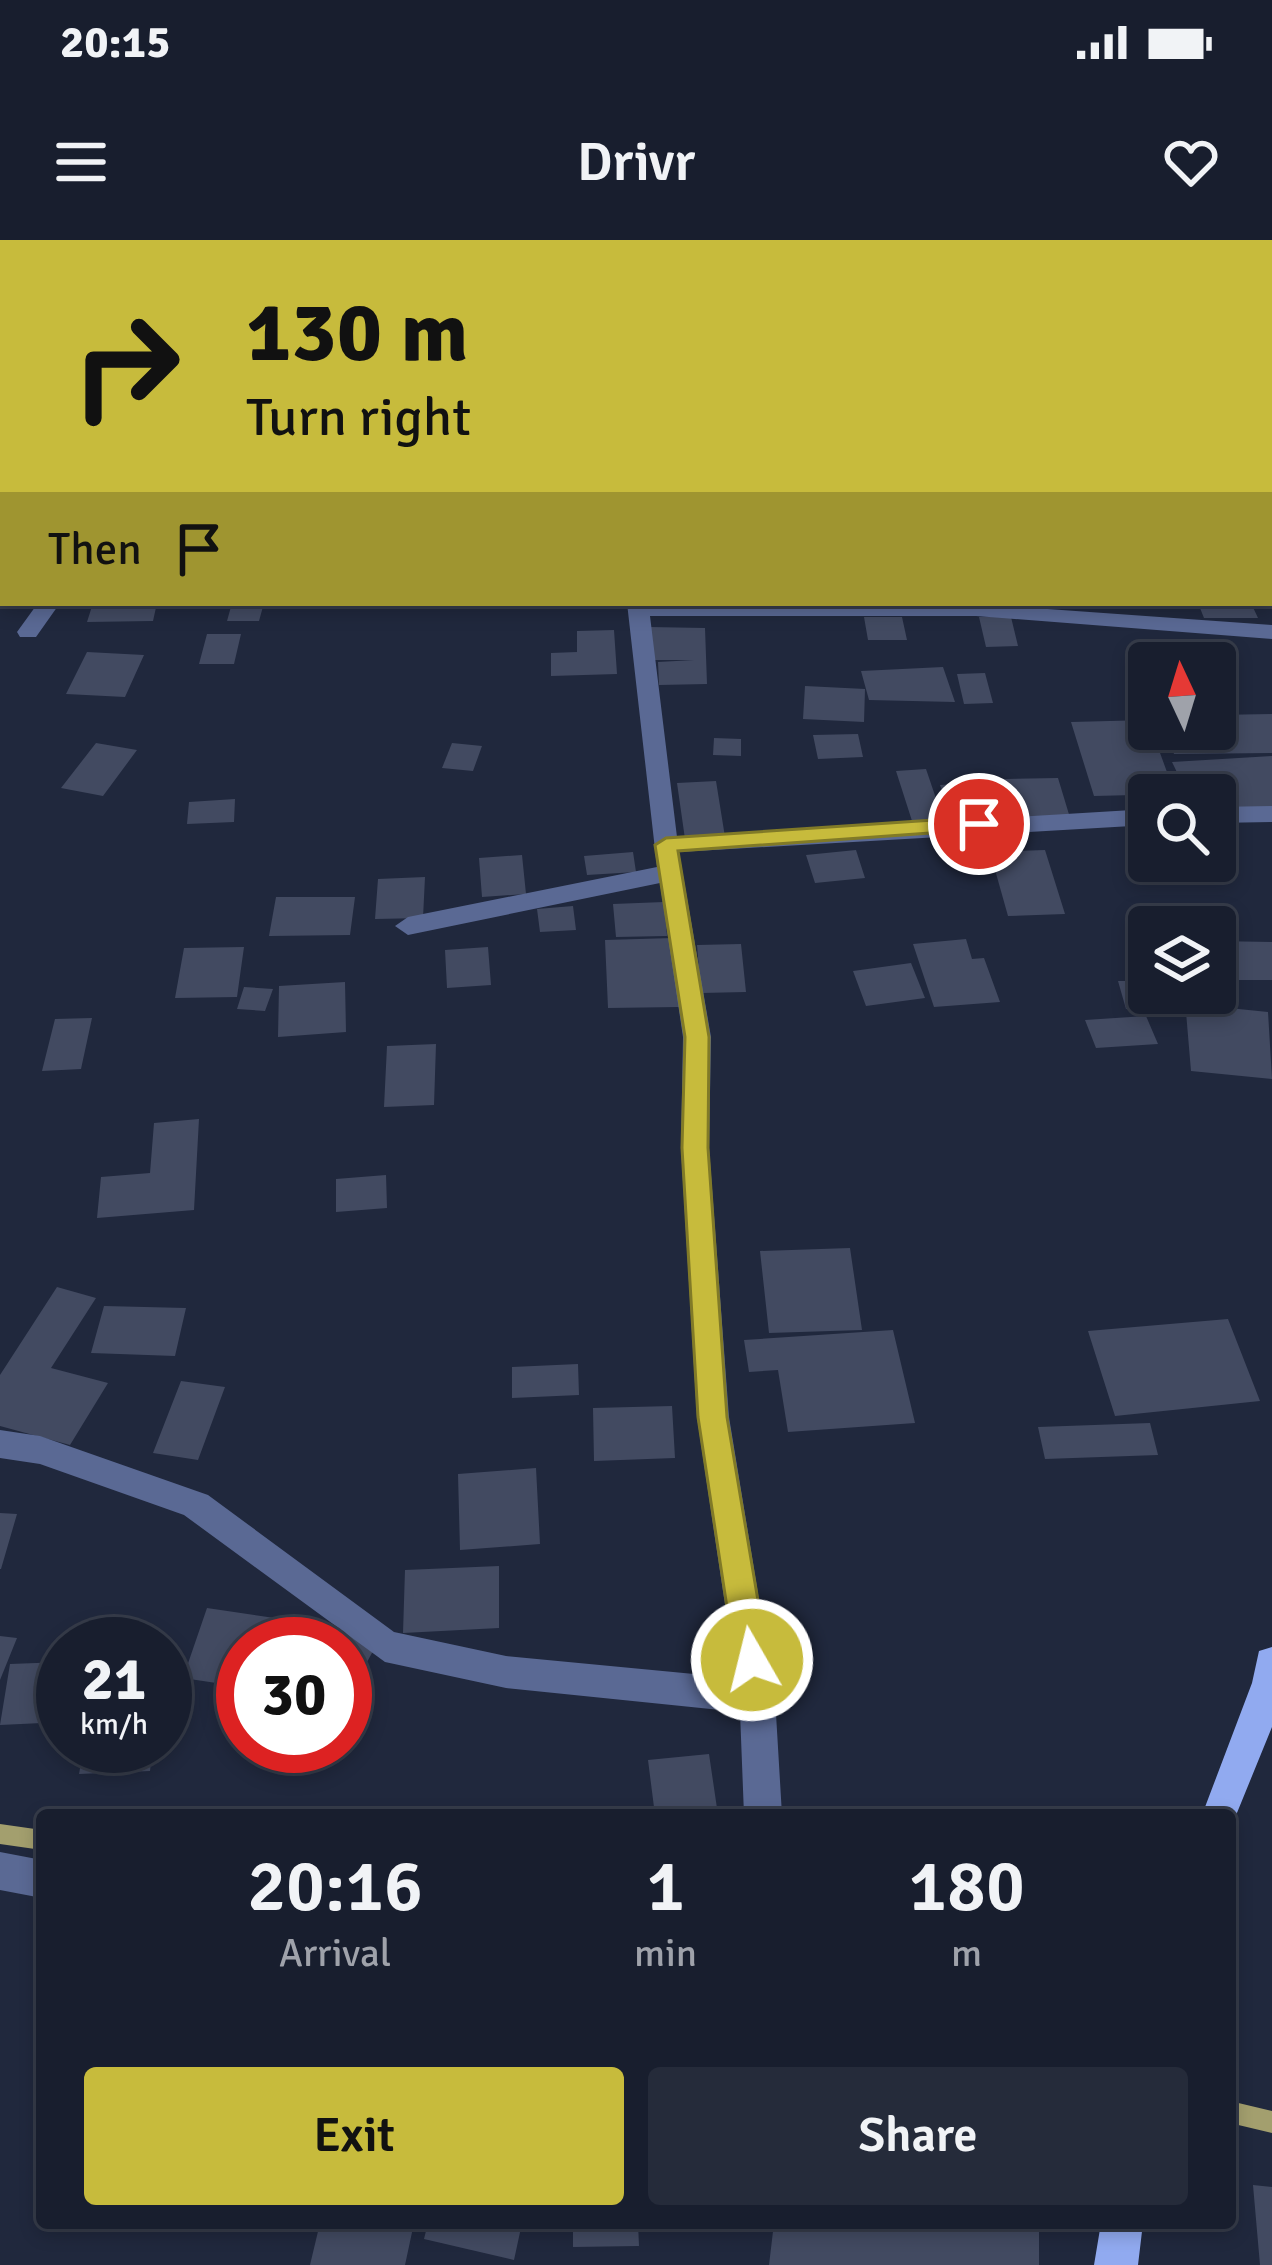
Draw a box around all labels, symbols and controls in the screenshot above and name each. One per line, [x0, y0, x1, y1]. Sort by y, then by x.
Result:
text: 20:15 [60, 15, 170, 70]
icon: menu [48, 129, 114, 195]
text: Drivr [577, 129, 695, 196]
icon: heart [1158, 129, 1224, 195]
text: 130 m [246, 281, 468, 385]
icon: right [48, 288, 204, 444]
text: Turn right [246, 384, 471, 451]
icon: arrive [166, 516, 232, 582]
text: Then [48, 522, 142, 577]
north arrow [1128, 642, 1236, 750]
map controls [1128, 642, 1236, 1014]
pin [928, 773, 1030, 875]
button: search [1128, 774, 1236, 882]
icon: arrive [946, 791, 1012, 857]
button: layers [1128, 906, 1236, 1014]
position arrow [689, 1597, 815, 1723]
speed limit sign: 30 [216, 1617, 372, 1773]
text: 21 [82, 1643, 146, 1717]
text: km/h [80, 1706, 148, 1743]
text: 20:16 [247, 1842, 423, 1931]
text: 1 [646, 1842, 685, 1931]
text: 180 [908, 1842, 1025, 1931]
text: Arrival [279, 1929, 391, 1977]
text: min [634, 1929, 697, 1977]
text: m [951, 1929, 982, 1977]
button: Exit [84, 2067, 624, 2205]
button: Share [648, 2067, 1188, 2205]

